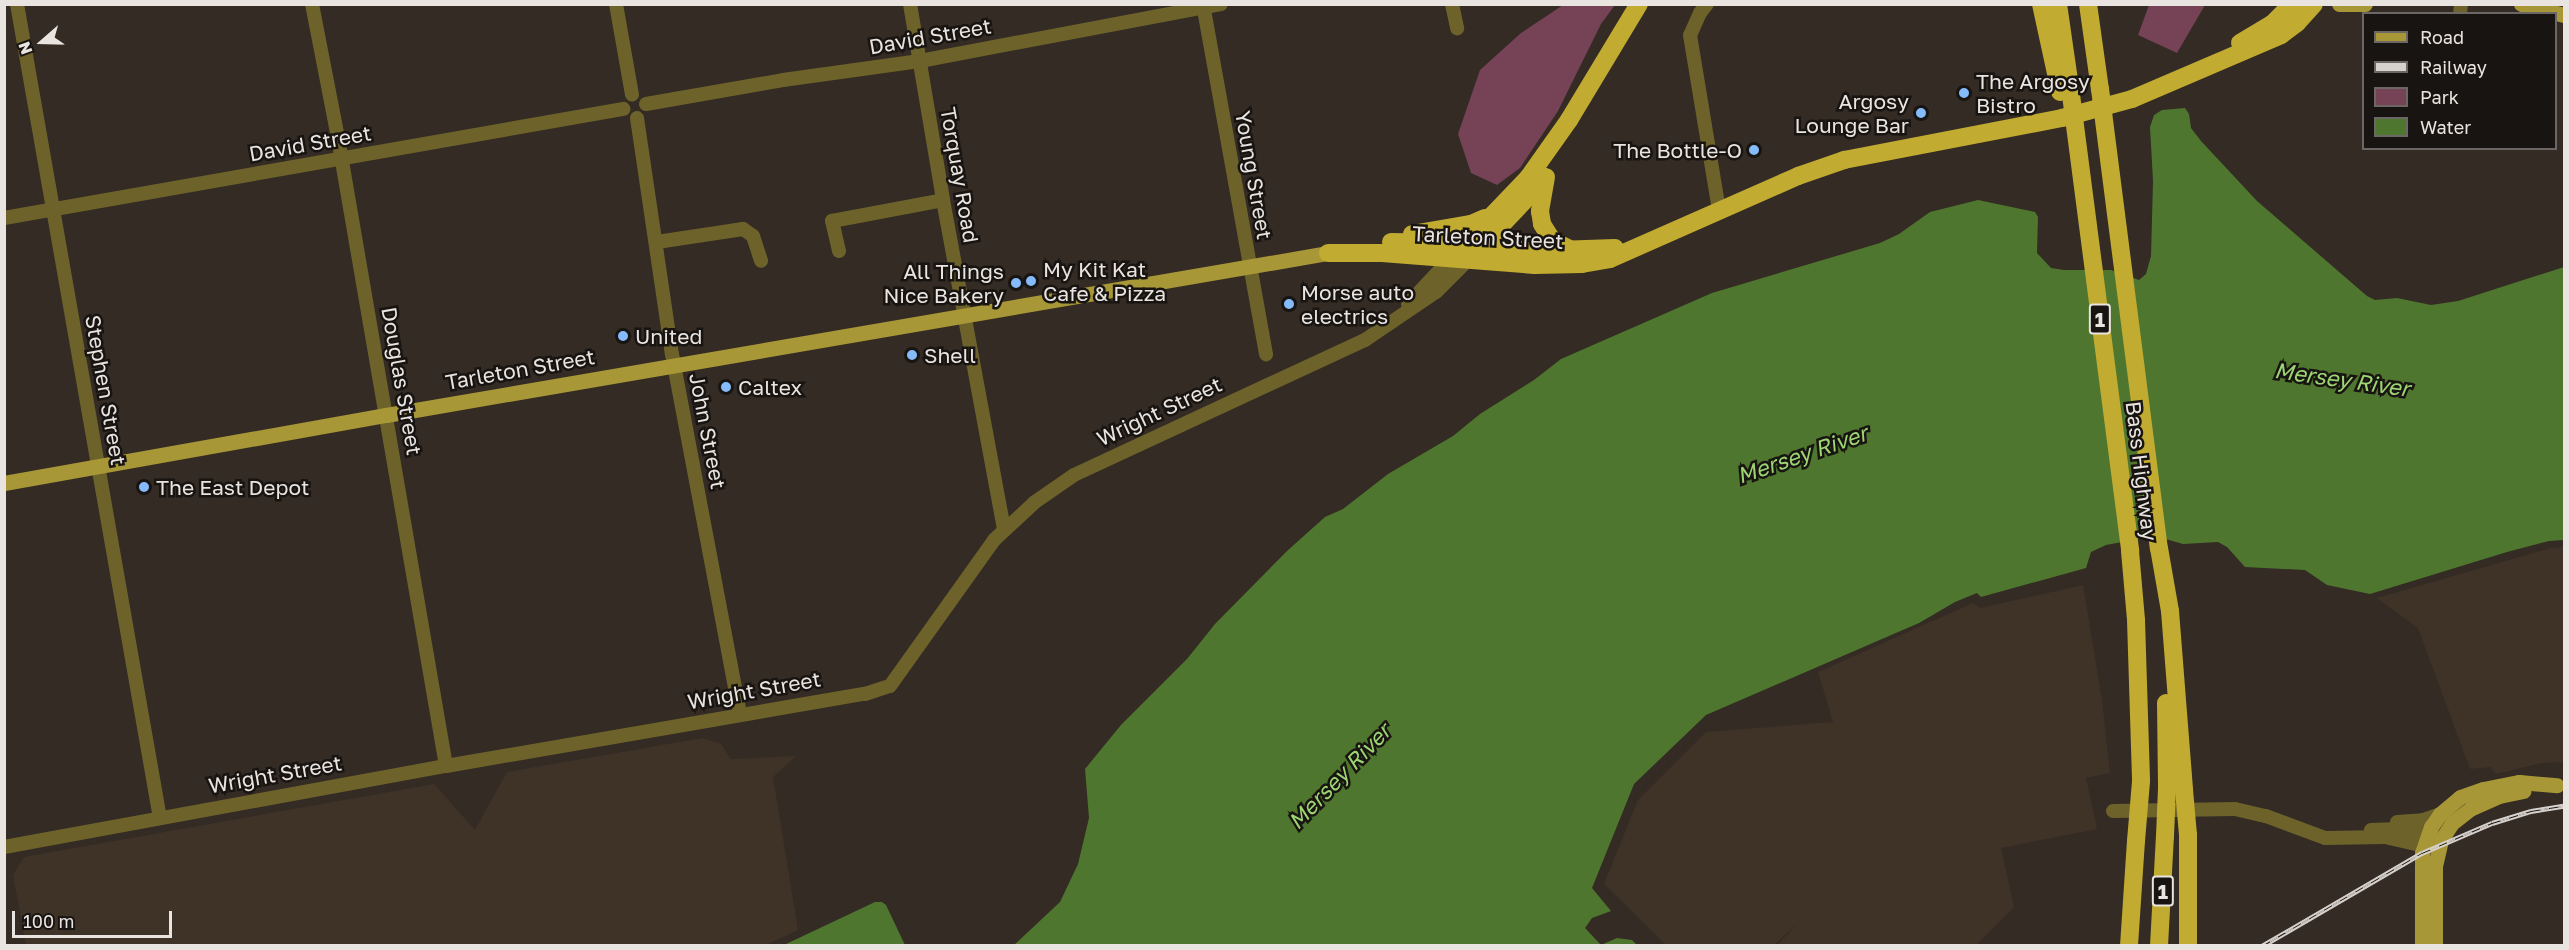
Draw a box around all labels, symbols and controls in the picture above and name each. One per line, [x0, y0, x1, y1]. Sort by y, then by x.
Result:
north arrow [12, 12, 72, 72]
legend [2362, 12, 2557, 150]
street label: David Street [867, 13, 993, 59]
text: Road [2420, 26, 2464, 48]
text: N [14, 39, 37, 57]
text: Railway [2420, 56, 2487, 78]
place label: The Argosy Bistro [1976, 68, 2090, 118]
marker: The Argosy Bistro [1957, 86, 1971, 100]
text: Park [2420, 86, 2459, 108]
place label: Argosy Lounge Bar [1795, 88, 1909, 138]
street label: Torquay Road [936, 105, 984, 245]
marker: Argosy Lounge Bar [1914, 106, 1928, 120]
street label: Young Street [1230, 109, 1278, 241]
text: Water [2420, 116, 2471, 138]
street label: David Street [247, 120, 373, 166]
place label: The Bottle-O [1613, 137, 1742, 163]
marker: The Bottle-O [1747, 143, 1761, 157]
street label: Tarleton Street [1412, 220, 1564, 254]
place label: My Kit Kat Cafe & Pizza [1043, 256, 1166, 306]
place label: All Things Nice Bakery [883, 258, 1004, 308]
marker: My Kit Kat Cafe & Pizza [1024, 274, 1038, 288]
marker: All Things Nice Bakery [1009, 276, 1023, 290]
place label: Morse auto electrics [1301, 279, 1414, 329]
marker: Morse auto electrics [1282, 297, 1296, 311]
road number: 1 [2088, 302, 2112, 336]
street label: Douglas Street [377, 305, 427, 457]
street label: Stephen Street [80, 313, 132, 467]
place label: United [635, 323, 702, 349]
marker: United [616, 329, 630, 343]
place label: Shell [924, 342, 976, 368]
street label: Tarleton Street [443, 343, 597, 395]
marker: Shell [905, 348, 919, 362]
water label: Mersey River [2273, 356, 2411, 402]
street label: John Street [684, 371, 732, 491]
street label: Wright Street [1093, 371, 1225, 451]
place label: Caltex [738, 374, 802, 400]
marker: Caltex [719, 380, 733, 394]
street label: Bass Highway [2121, 400, 2163, 542]
water label: Mersey River [1733, 419, 1871, 489]
place label: The East Depot [156, 474, 309, 500]
marker: The East Depot [137, 480, 151, 494]
street label: Wright Street [685, 666, 823, 714]
water label: Mersey River [1282, 718, 1396, 834]
street label: Wright Street [206, 750, 344, 798]
road number: 1 [2151, 874, 2175, 908]
scale bar [15, 899, 176, 937]
text: 100 m [23, 910, 74, 932]

